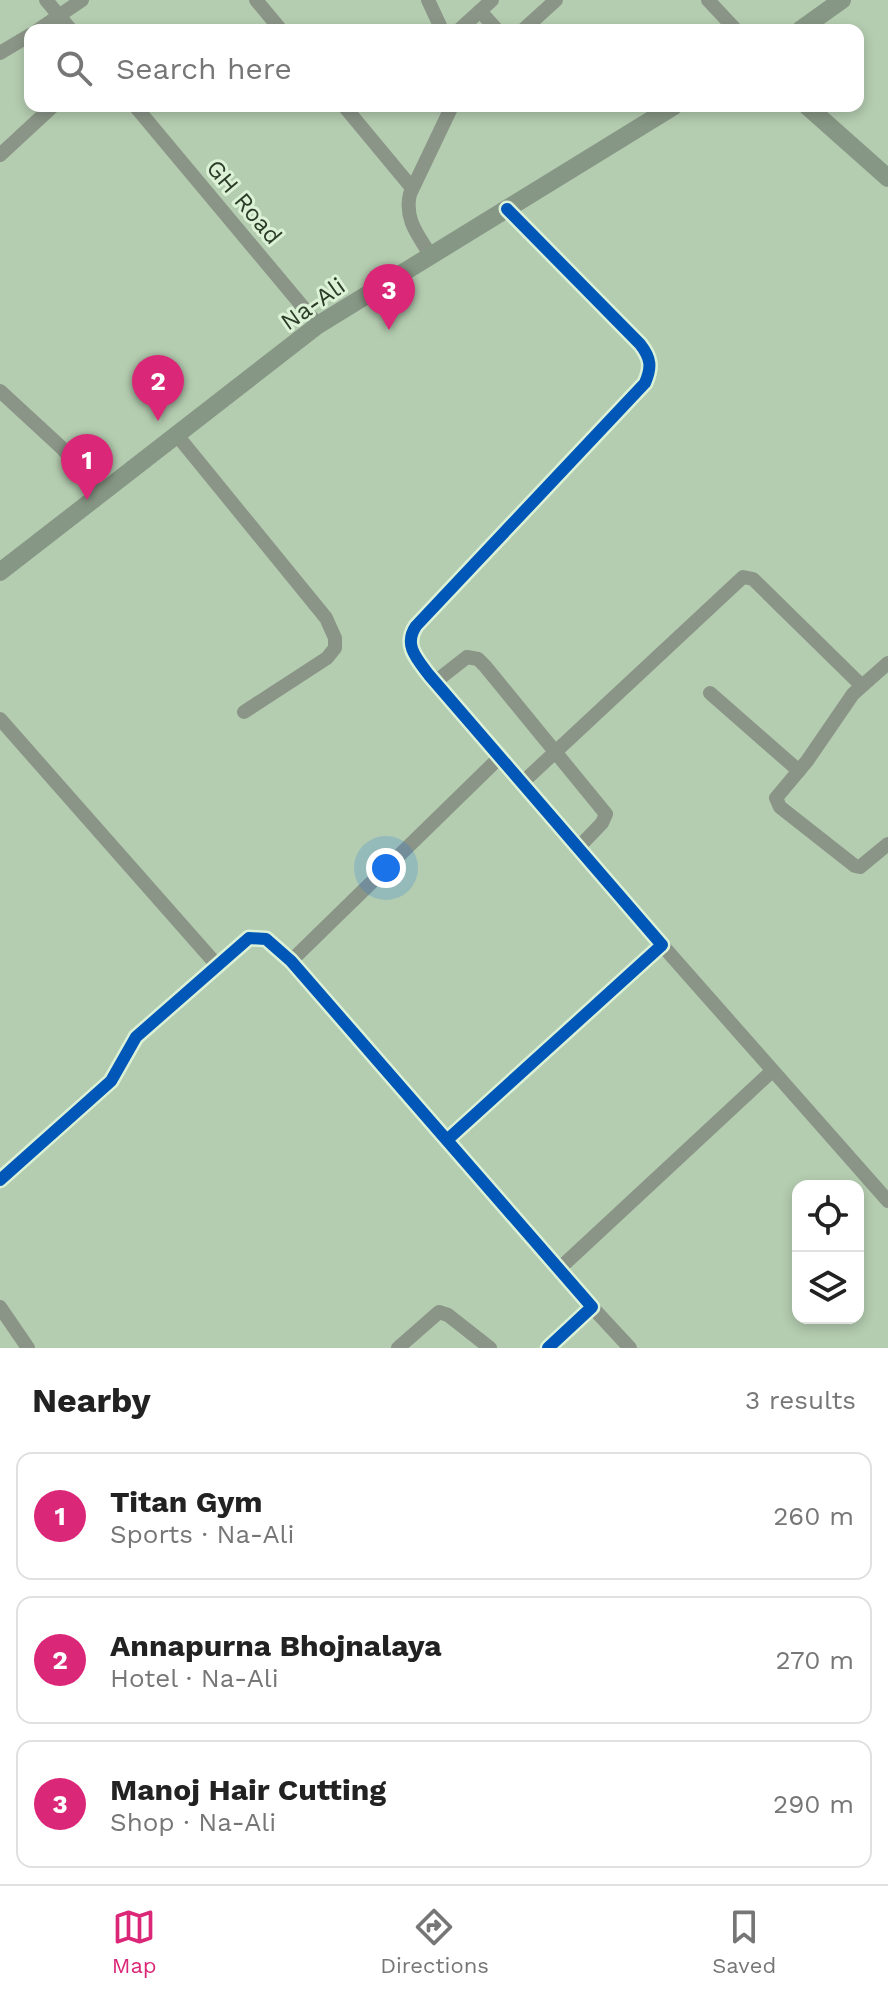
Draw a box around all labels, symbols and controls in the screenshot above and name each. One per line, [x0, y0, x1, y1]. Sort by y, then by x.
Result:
search box [24, 24, 864, 112]
icon: search [52, 46, 96, 90]
text: Search here [116, 51, 292, 86]
street label: GH Road [201, 154, 287, 250]
pin: 3 [363, 264, 415, 330]
street label: Na-Ali [275, 272, 351, 336]
pin: 2 [132, 355, 184, 421]
pin: 1 [61, 434, 113, 500]
your location [366, 848, 406, 888]
map controls [792, 1180, 864, 1324]
button: locate [792, 1180, 864, 1252]
button: layers [792, 1252, 864, 1324]
text: Nearby [32, 1380, 151, 1420]
text: 3 results [745, 1385, 856, 1415]
text: Titan Gym [110, 1484, 263, 1519]
text: 1 [54, 1501, 66, 1531]
text: 260 m [773, 1501, 854, 1531]
text: Sports · Na-Ali [110, 1519, 294, 1549]
text: Annapurna Bhojnalaya [110, 1628, 442, 1663]
text: 2 [52, 1645, 68, 1675]
text: 270 m [775, 1645, 854, 1675]
text: Hotel · Na-Ali [110, 1663, 279, 1693]
text: Manoj Hair Cutting [110, 1772, 386, 1807]
text: 3 [52, 1789, 68, 1819]
text: 290 m [773, 1789, 854, 1819]
text: Shop · Na-Ali [110, 1807, 276, 1837]
tab: Map [112, 1905, 157, 1978]
tab: Directions [380, 1905, 489, 1978]
tab: Saved [712, 1905, 776, 1978]

